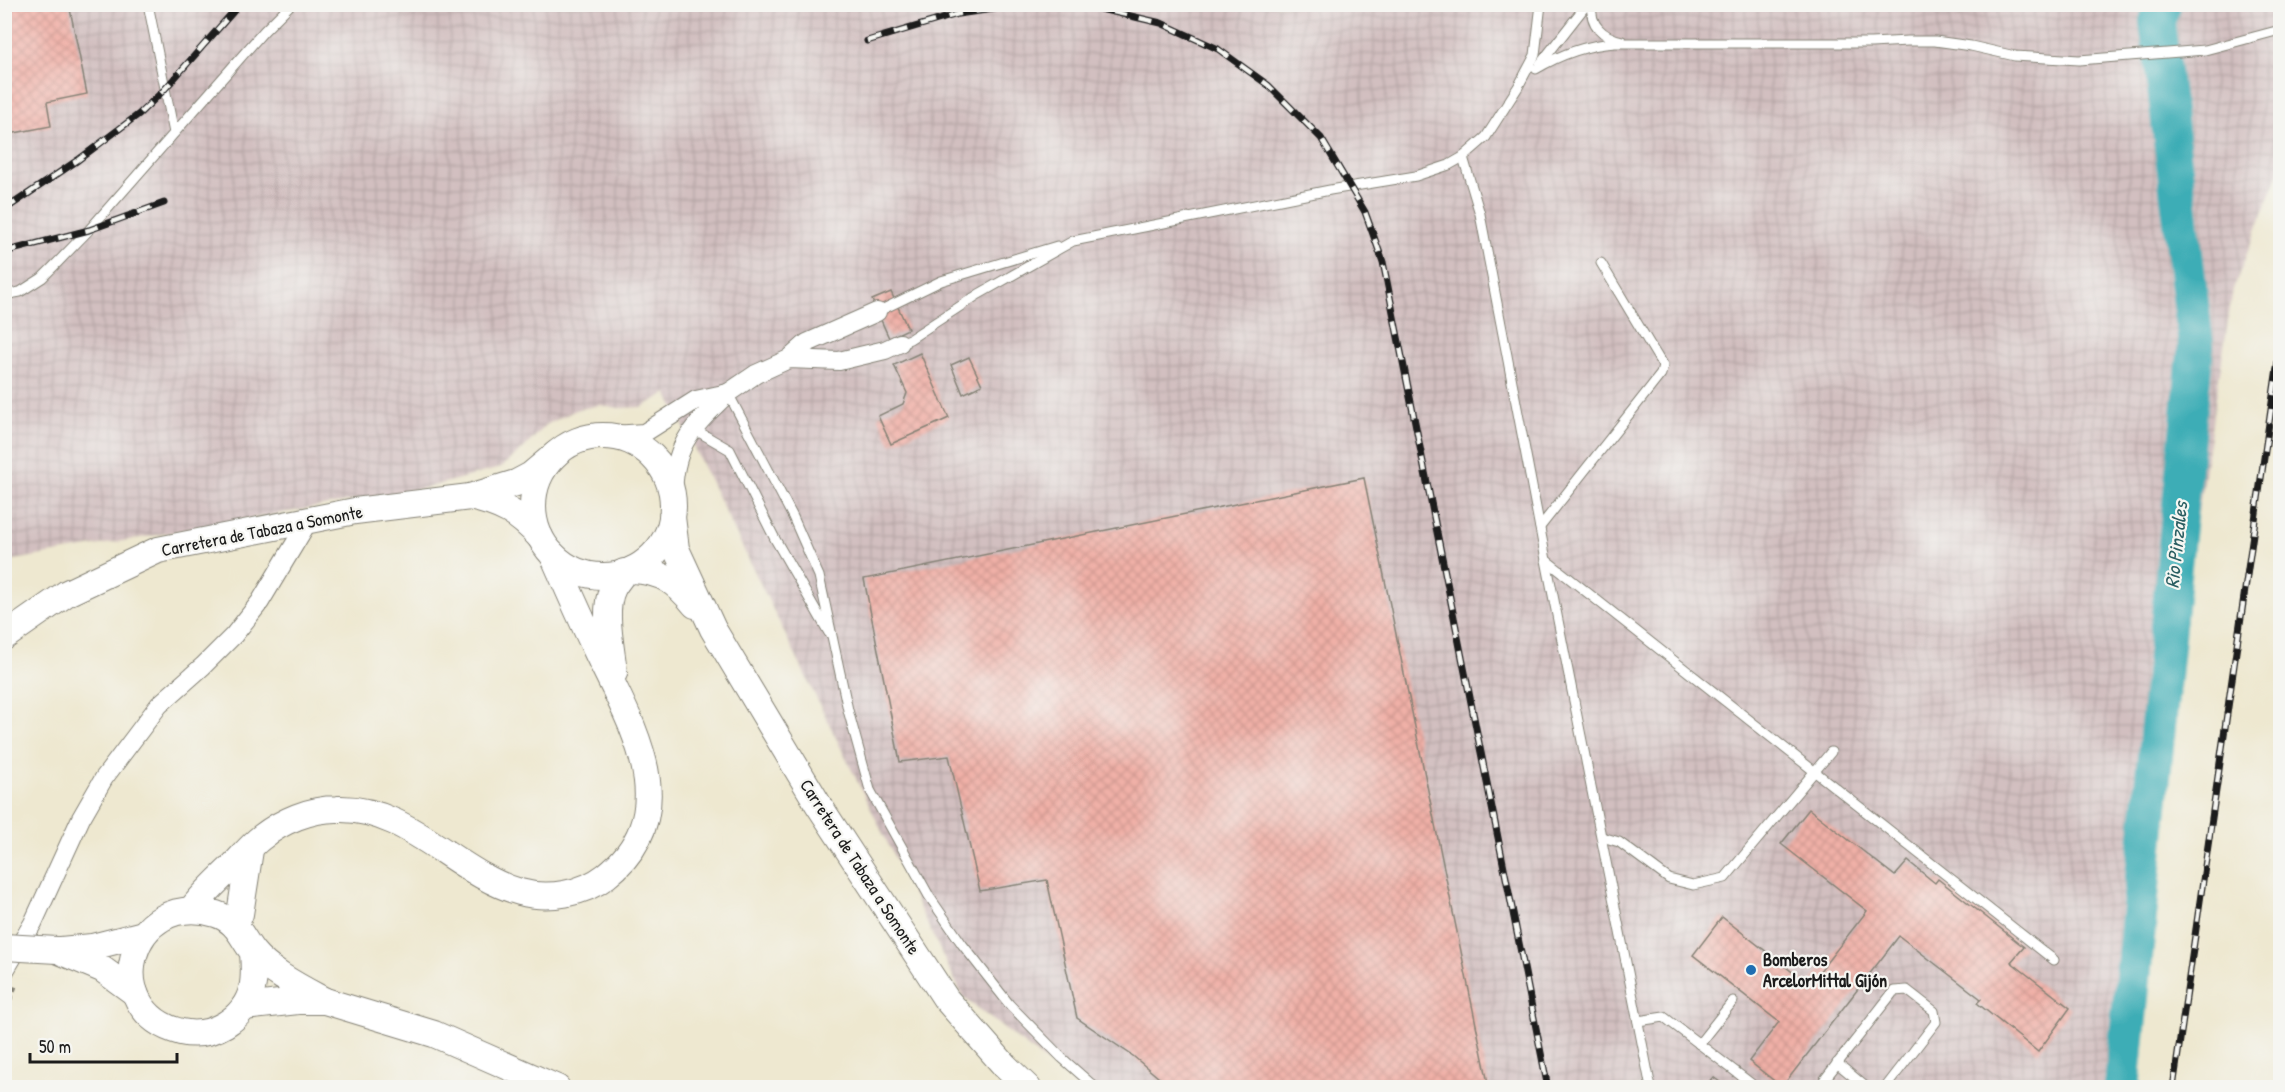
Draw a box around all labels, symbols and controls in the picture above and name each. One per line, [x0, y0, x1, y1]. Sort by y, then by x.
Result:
water label: Rio Pinzales [2158, 498, 2194, 589]
street label: Carretera de Tabaza a Somonte [159, 499, 365, 562]
street label: Carretera de Tabaza a Somonte [794, 774, 927, 959]
place label: Bomberos ArcelorMittal Gijón [1763, 947, 1887, 993]
marker: Bomberos ArcelorMittal Gijón [1744, 963, 1758, 977]
scale bar [30, 1026, 177, 1064]
text: 50 m [39, 1034, 71, 1059]

